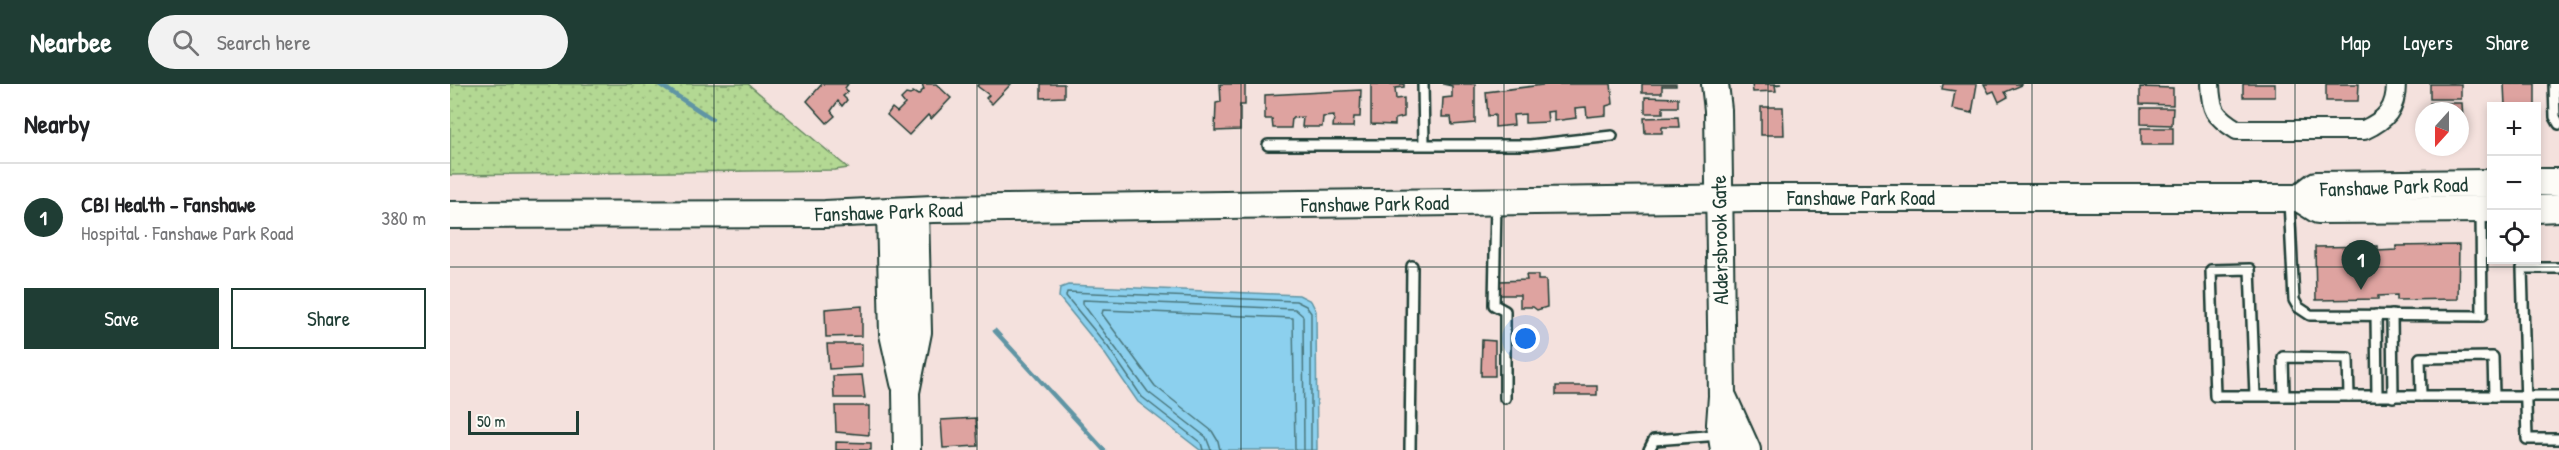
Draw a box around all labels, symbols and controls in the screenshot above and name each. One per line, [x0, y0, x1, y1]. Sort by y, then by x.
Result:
search box [148, 15, 568, 69]
text: Nearbee [30, 23, 112, 61]
icon: search [169, 26, 202, 59]
text: Search here [217, 27, 311, 57]
text: Map [2341, 28, 2370, 57]
text: Layers [2403, 28, 2453, 57]
text: Share [2486, 28, 2529, 57]
north arrow [2415, 102, 2469, 156]
map controls [2487, 102, 2541, 264]
button: + [2487, 102, 2541, 156]
text: Nearby [24, 106, 90, 141]
button: − [2487, 156, 2541, 210]
street label: Fanshawe Park Road [2319, 169, 2468, 204]
street label: Aldersbrook Gate [1704, 175, 1735, 305]
street label: Fanshawe Park Road [1786, 183, 1935, 212]
street label: Fanshawe Park Road [1300, 188, 1449, 219]
text: CBI Health - Fanshawe [81, 189, 256, 219]
street label: Fanshawe Park Road [814, 194, 963, 229]
text: 1 [40, 204, 47, 231]
text: 380 m [381, 204, 426, 231]
button: locate [2487, 210, 2541, 264]
text: Hospital · Fanshawe Park Road [81, 219, 293, 246]
pin: 1 [2342, 240, 2380, 290]
button: Save [24, 288, 219, 349]
button: Share [231, 288, 426, 349]
your location [1511, 324, 1540, 353]
scale bar [468, 408, 579, 436]
text: 50 m [477, 410, 506, 432]

